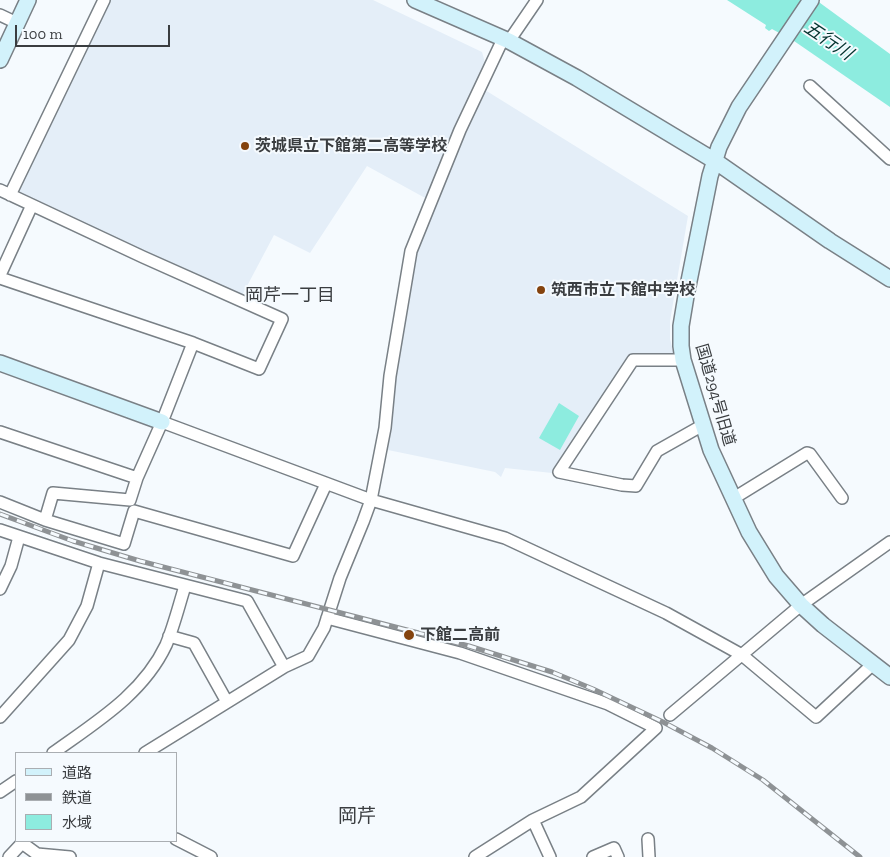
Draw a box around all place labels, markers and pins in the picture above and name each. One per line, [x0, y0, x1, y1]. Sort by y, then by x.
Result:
place label: 茨城県立下館第二高等学校 [255, 136, 447, 156]
marker: 茨城県立下館第二高等学校 [239, 140, 251, 152]
place label: 筑西市立下館中学校 [551, 280, 695, 300]
marker: 筑西市立下館中学校 [535, 284, 547, 296]
place label: 下館二高前 [420, 625, 500, 645]
marker: 下館二高前 [402, 628, 416, 642]

